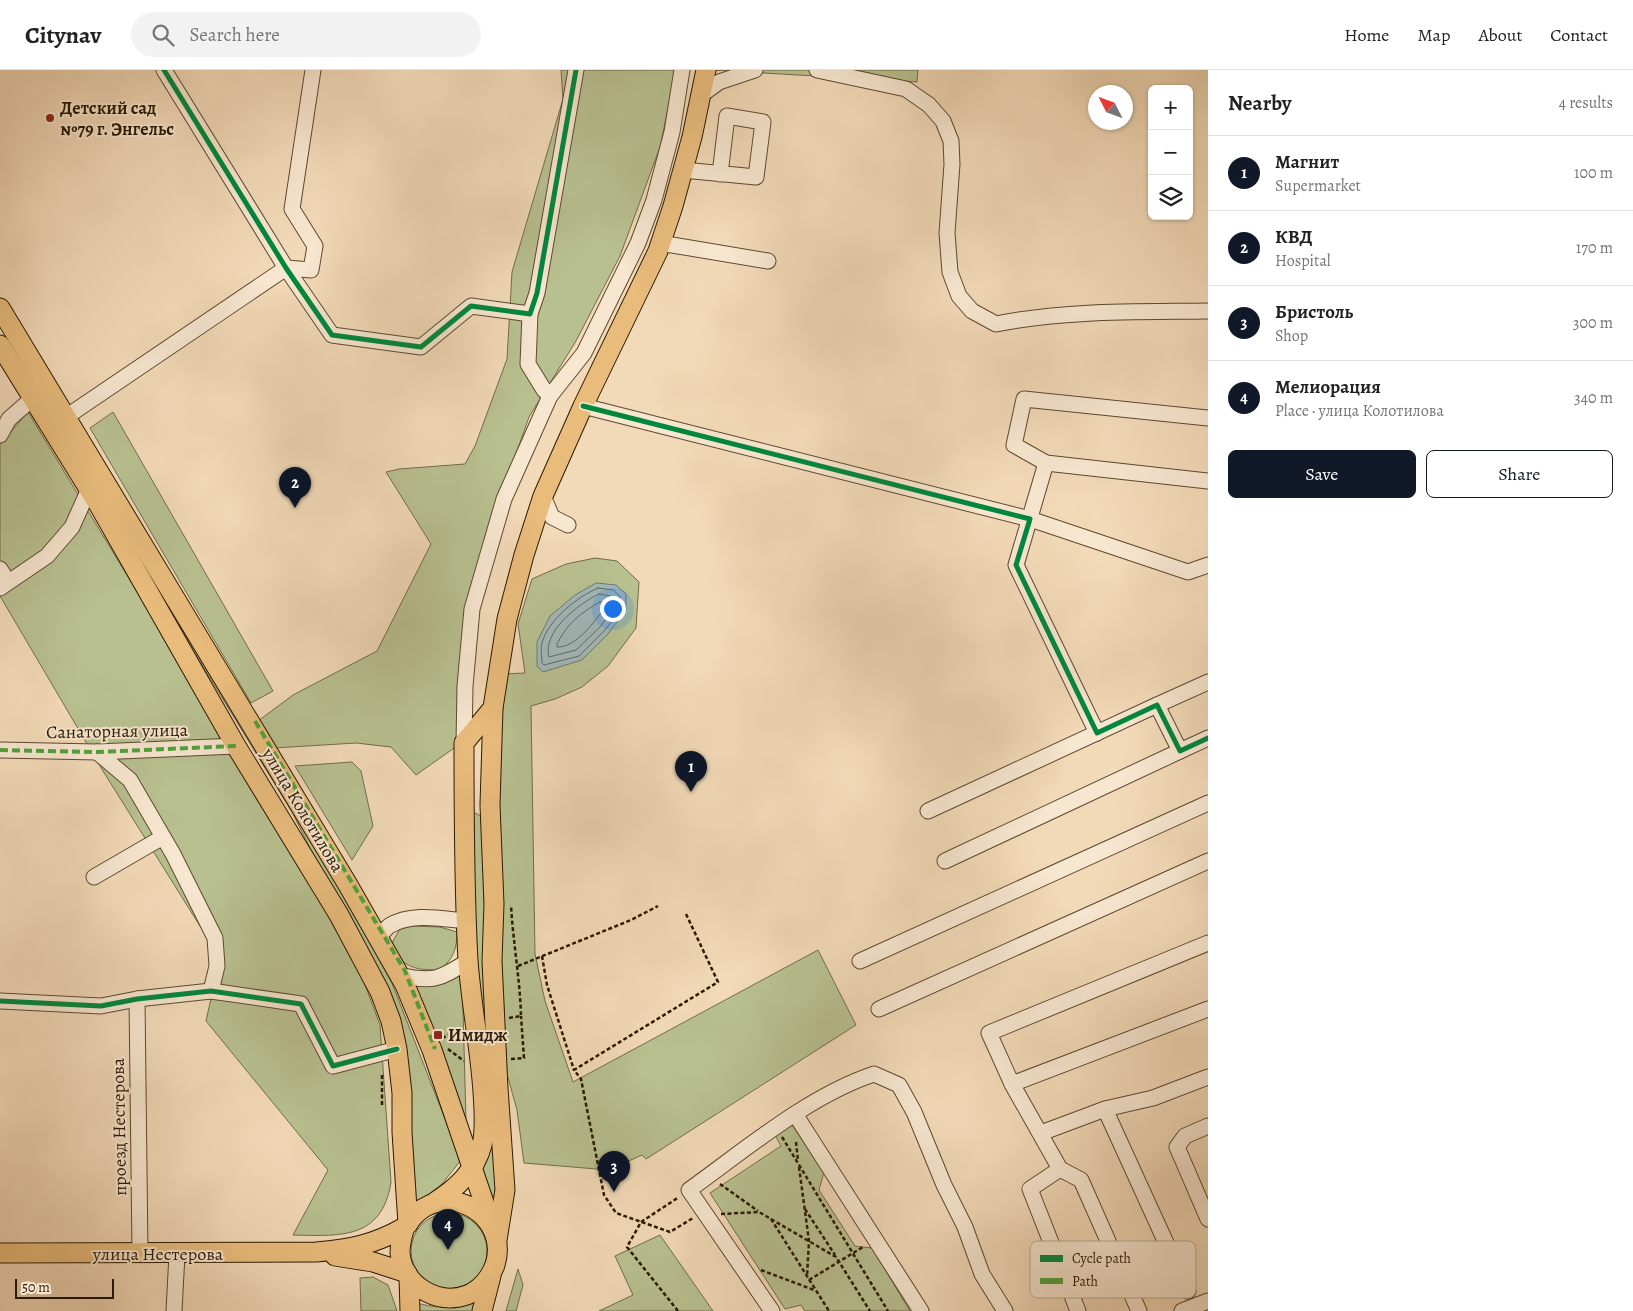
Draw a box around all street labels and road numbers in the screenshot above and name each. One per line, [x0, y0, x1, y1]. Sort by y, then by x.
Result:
street label: Санаторная улица [46, 718, 189, 744]
street label: улица Колотилова [256, 742, 350, 877]
street label: проезд Нестерова [106, 1057, 132, 1196]
street label: улица Нестерова [92, 1242, 224, 1266]

